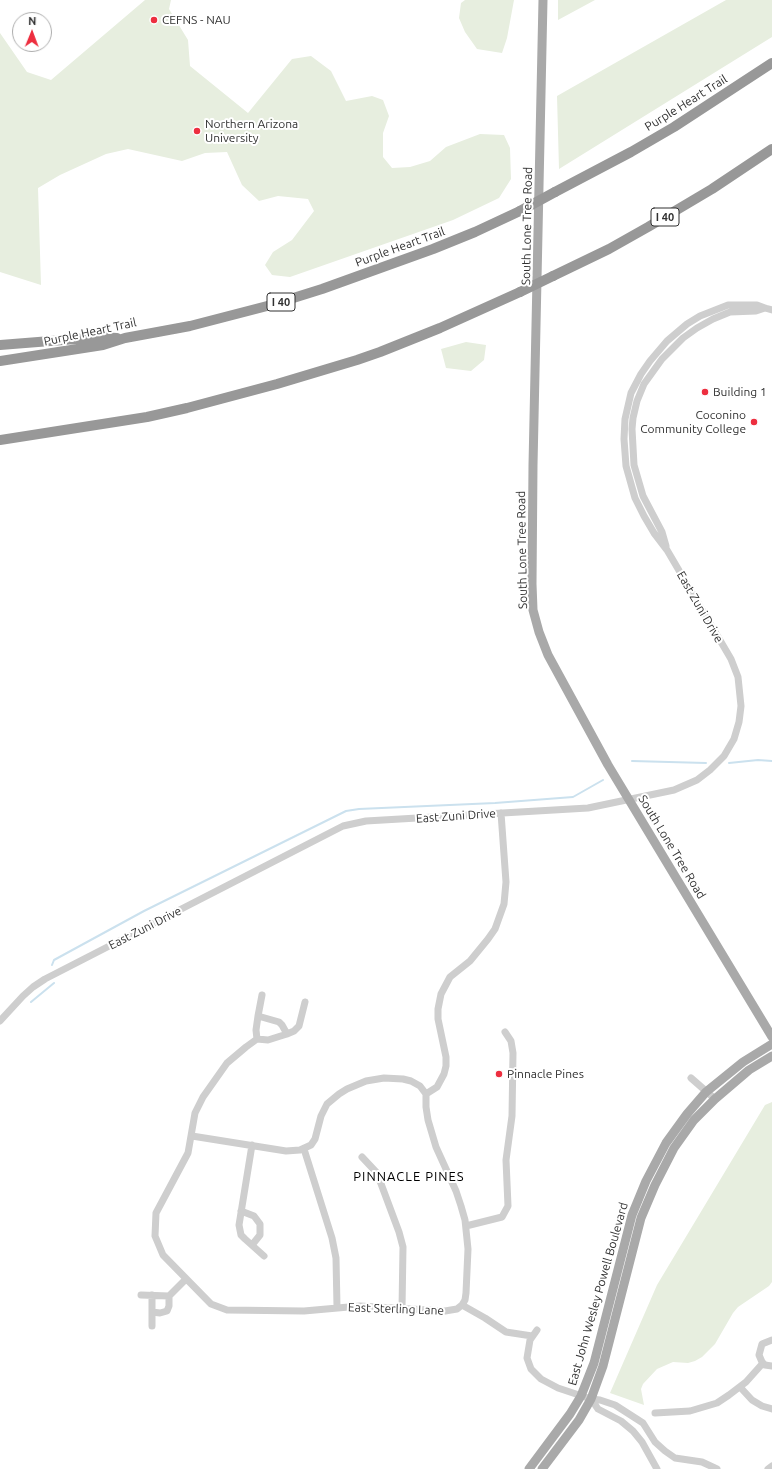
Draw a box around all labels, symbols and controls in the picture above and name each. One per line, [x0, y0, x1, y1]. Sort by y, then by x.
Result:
north arrow [12, 12, 52, 52]
place label: CEFNS - NAU [162, 13, 231, 27]
text: N [28, 15, 36, 27]
marker: CEFNS - NAU [149, 15, 159, 25]
street label: Purple Heart Trail [642, 72, 730, 134]
place label: Northern Arizona University [205, 117, 298, 145]
marker: Northern Arizona University [192, 126, 202, 136]
street label: South Lone Tree Road [519, 167, 535, 285]
road number: I 40 [651, 208, 679, 226]
street label: Purple Heart Trail [353, 224, 447, 270]
road number: I 40 [267, 293, 295, 311]
street label: Purple Heart Trail [42, 315, 138, 349]
place label: Building 1 [713, 385, 767, 399]
marker: Building 1 [700, 387, 710, 397]
place label: Coconino Community College [640, 408, 746, 436]
marker: Coconino Community College [749, 417, 759, 427]
street label: South Lone Tree Road [514, 491, 530, 609]
street label: East Zuni Drive [674, 569, 726, 645]
street label: South Lone Tree Road [635, 793, 709, 901]
street label: East Zuni Drive [416, 806, 496, 826]
street label: East Zuni Drive [106, 903, 184, 953]
place label: Pinnacle Pines [507, 1067, 584, 1081]
marker: Pinnacle Pines [494, 1069, 504, 1079]
district label: PINNACLE PINES [353, 1169, 465, 1185]
street label: East John Wesley Powell Boulevard [565, 1201, 631, 1387]
street label: East Sterling Lane [348, 1300, 444, 1318]

